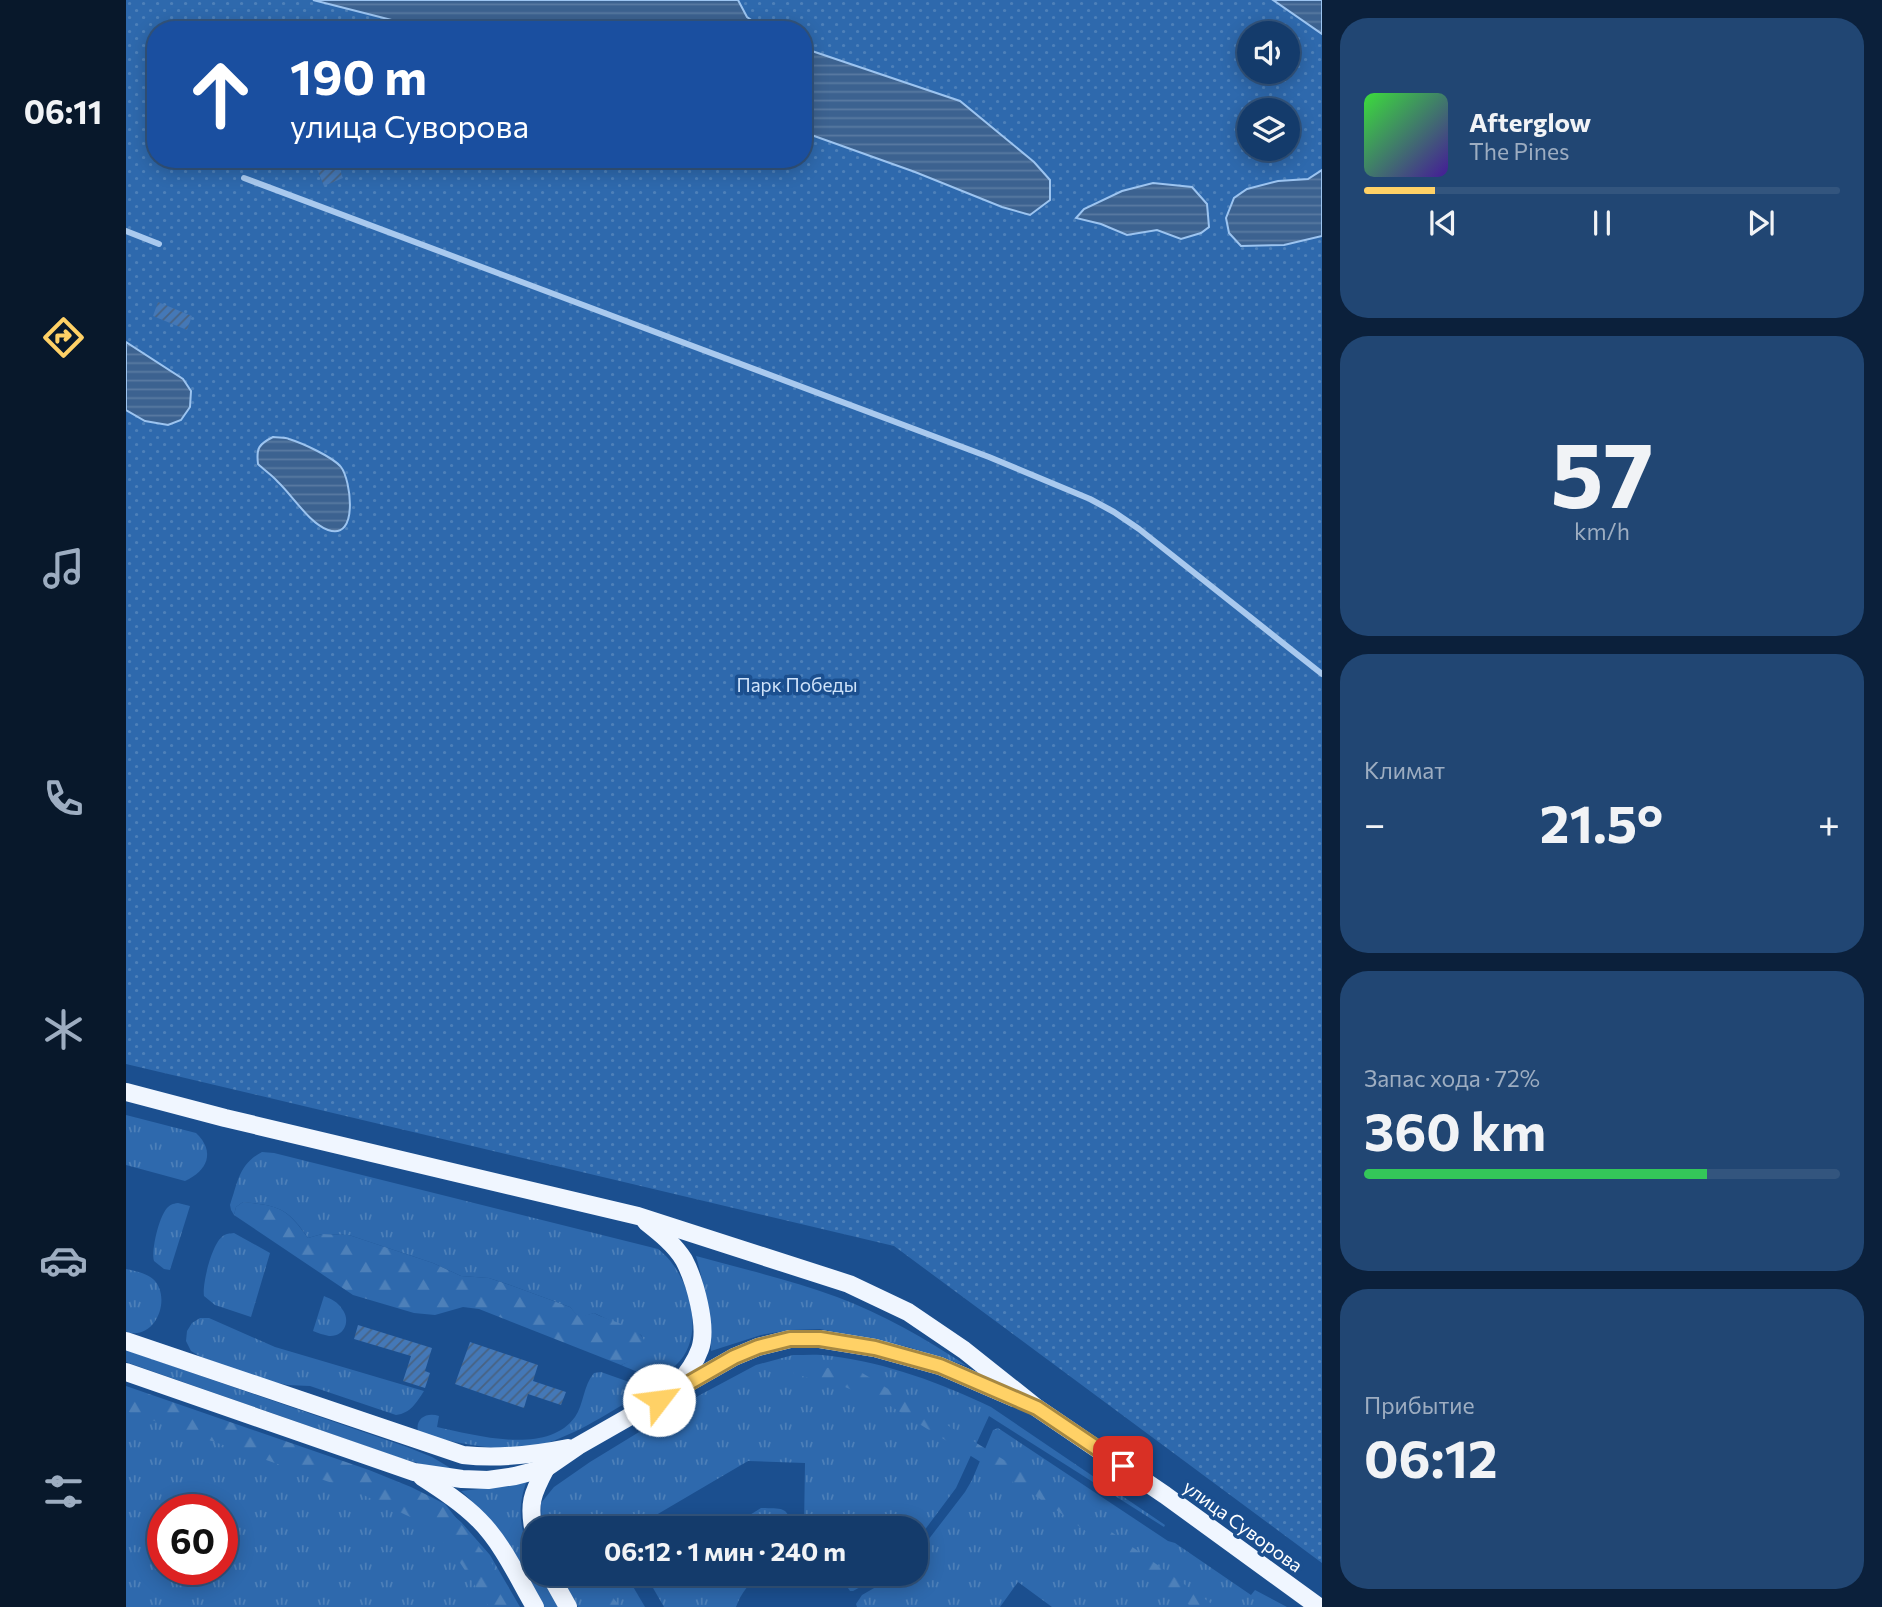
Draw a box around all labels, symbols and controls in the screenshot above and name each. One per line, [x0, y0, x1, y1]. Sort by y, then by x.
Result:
map controls [1237, 21, 1300, 161]
button: sound [1237, 21, 1300, 84]
text: 190 m [290, 45, 427, 105]
icon: ahead [175, 49, 266, 140]
text: 06:11 [24, 91, 102, 131]
button: layers [1237, 98, 1300, 161]
text: улица Суворова [290, 105, 529, 145]
text: Afterglow [1469, 106, 1591, 137]
text: The Pines [1469, 137, 1570, 165]
icon: previous [1424, 204, 1462, 242]
icon: pause [1583, 204, 1621, 242]
icon: next [1742, 204, 1780, 242]
icon: directions [39, 313, 88, 362]
text: 57 [1550, 415, 1654, 527]
text: km/h [1574, 517, 1630, 545]
icon: music [39, 544, 88, 593]
park label: Парк Победы [737, 673, 857, 696]
text: Климат [1364, 756, 1445, 784]
icon: phone [39, 774, 88, 823]
text: 21.5° [1540, 790, 1663, 854]
text: − [1364, 799, 1386, 846]
text: + [1818, 799, 1840, 846]
icon: climate [39, 1005, 88, 1054]
text: Запас хода · 72% [1364, 1064, 1540, 1092]
text: 360 km [1364, 1098, 1546, 1162]
icon: car [39, 1236, 88, 1285]
position arrow [622, 1363, 696, 1437]
text: Прибытие [1364, 1391, 1475, 1419]
text: 06:12 [1364, 1425, 1498, 1489]
pin [1093, 1436, 1153, 1496]
icon: arrive [1104, 1447, 1142, 1485]
icon: filters [39, 1467, 88, 1516]
street label: улица Суворова [1179, 1475, 1307, 1577]
speed limit sign: 60 [147, 1494, 238, 1585]
text: 06:12 · 1 мин · 240 m [604, 1535, 846, 1566]

